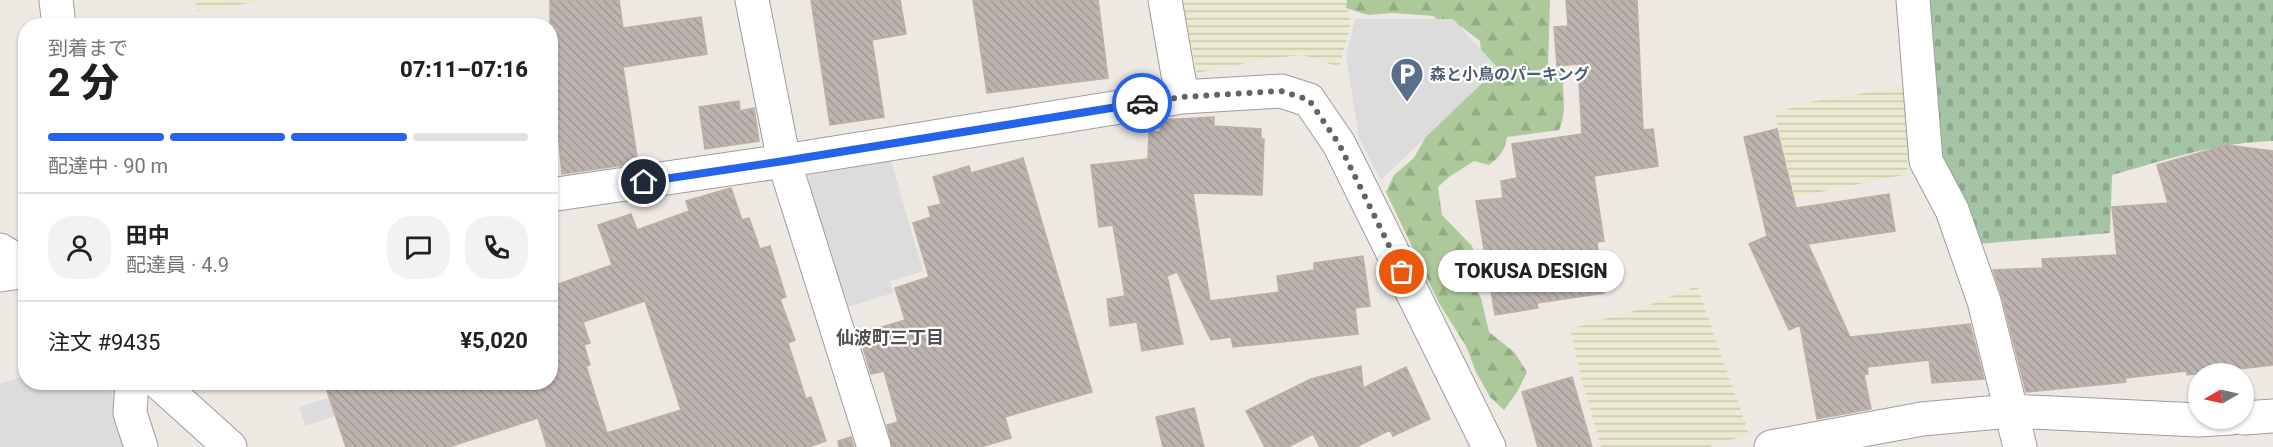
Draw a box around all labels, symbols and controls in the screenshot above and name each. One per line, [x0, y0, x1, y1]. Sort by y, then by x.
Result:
text: 到着まで [48, 36, 128, 60]
parking icon: 森と小鳥のパーキング [1389, 56, 1425, 103]
text: 07:11–07:16 [400, 57, 528, 82]
text: 2 分 [48, 60, 119, 106]
place label: 森と小鳥のパーキング [1430, 65, 1590, 84]
courier [1112, 73, 1172, 133]
icon: car [1126, 87, 1159, 120]
text: 配達中 · 90 m [48, 154, 168, 178]
pin [618, 156, 669, 207]
icon: home [627, 165, 660, 198]
button: person [48, 216, 111, 279]
button: chat [387, 216, 450, 279]
button: phone [465, 216, 528, 279]
text: 田中 [126, 223, 170, 248]
pin [1376, 246, 1427, 297]
callout: TOKUSA DESIGN [1438, 251, 1624, 293]
text: 配達員 · 4.9 [126, 253, 229, 277]
icon: bag [1385, 255, 1418, 288]
text: TOKUSA DESIGN [1454, 259, 1608, 283]
district label: 仙波町三丁目 [836, 327, 944, 348]
text: ¥5,020 [460, 328, 528, 353]
text: 注文 #9435 [48, 330, 160, 355]
north arrow [2188, 363, 2254, 429]
map controls [2188, 363, 2254, 429]

